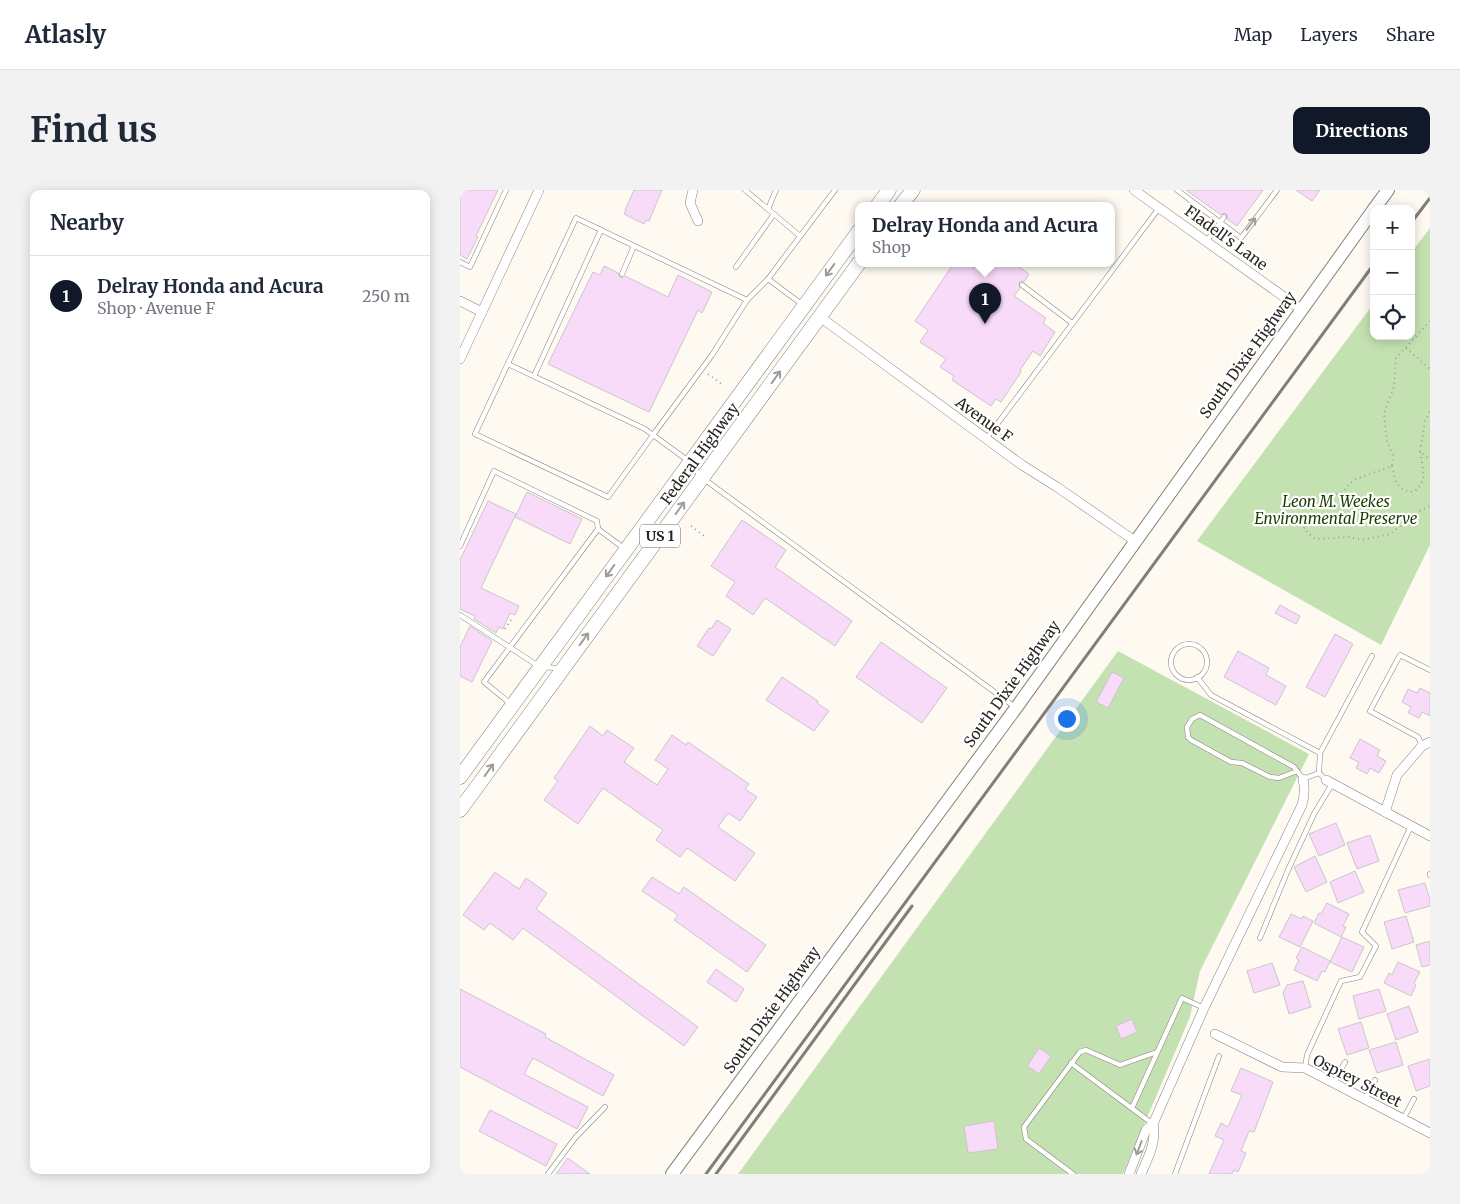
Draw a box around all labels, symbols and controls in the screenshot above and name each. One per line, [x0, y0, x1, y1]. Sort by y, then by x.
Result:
text: Atlasly [25, 19, 106, 50]
text: Map [1234, 23, 1272, 46]
text: Layers [1300, 23, 1358, 46]
text: Share [1386, 23, 1435, 46]
button: Directions [1293, 107, 1430, 154]
text: Find us [30, 108, 157, 152]
street label: Fladell's Lane [1181, 201, 1272, 274]
popup [855, 202, 1115, 267]
map controls [1370, 205, 1415, 340]
button: + [1370, 205, 1415, 250]
text: Nearby [50, 209, 124, 236]
text: Delray Honda and Acura [872, 213, 1098, 237]
one-way arrow [1246, 218, 1257, 231]
text: Shop [872, 237, 911, 257]
button: − [1370, 250, 1415, 295]
one-way arrow [825, 263, 835, 277]
text: Delray Honda and Acura [97, 274, 324, 298]
pin: 1 [969, 283, 1001, 324]
text: 1 [62, 286, 70, 306]
text: 250 m [362, 286, 410, 306]
street label: South Dixie Highway [1195, 287, 1300, 422]
button: locate [1370, 295, 1415, 340]
text: Shop · Avenue F [97, 298, 215, 318]
one-way arrow [771, 370, 781, 384]
street label: Avenue F [951, 392, 1016, 447]
street label: Federal Highway [656, 399, 743, 508]
park label: Leon M. Weekes Environmental Preserve [1254, 492, 1418, 528]
one-way arrow [675, 502, 686, 515]
road number: US 1 [640, 524, 680, 548]
one-way arrow [605, 564, 615, 578]
street label: South Dixie Highway [959, 616, 1064, 751]
one-way arrow [579, 633, 590, 646]
your location [1054, 706, 1080, 732]
one-way arrow [484, 763, 494, 777]
street label: South Dixie Highway [719, 942, 824, 1077]
street label: Osprey Street [1310, 1050, 1405, 1111]
one-way arrow [1134, 1139, 1143, 1155]

